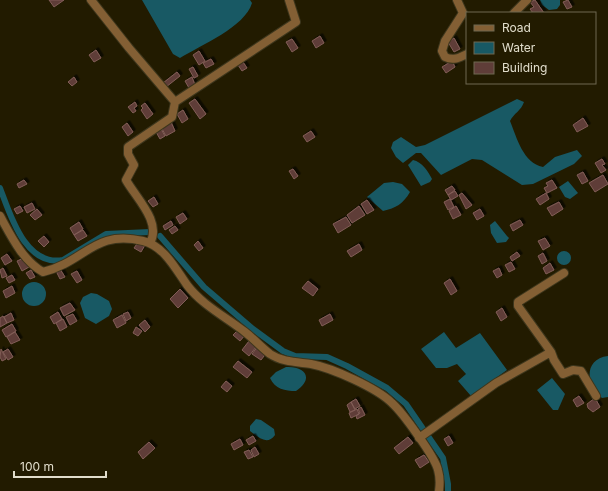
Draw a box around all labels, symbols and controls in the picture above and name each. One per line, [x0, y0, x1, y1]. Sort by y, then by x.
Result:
legend [466, 12, 596, 84]
text: Road [502, 20, 531, 35]
text: Water [502, 40, 536, 55]
text: Building [502, 60, 547, 75]
scale bar [14, 453, 106, 479]
text: 100 m [20, 459, 54, 474]

